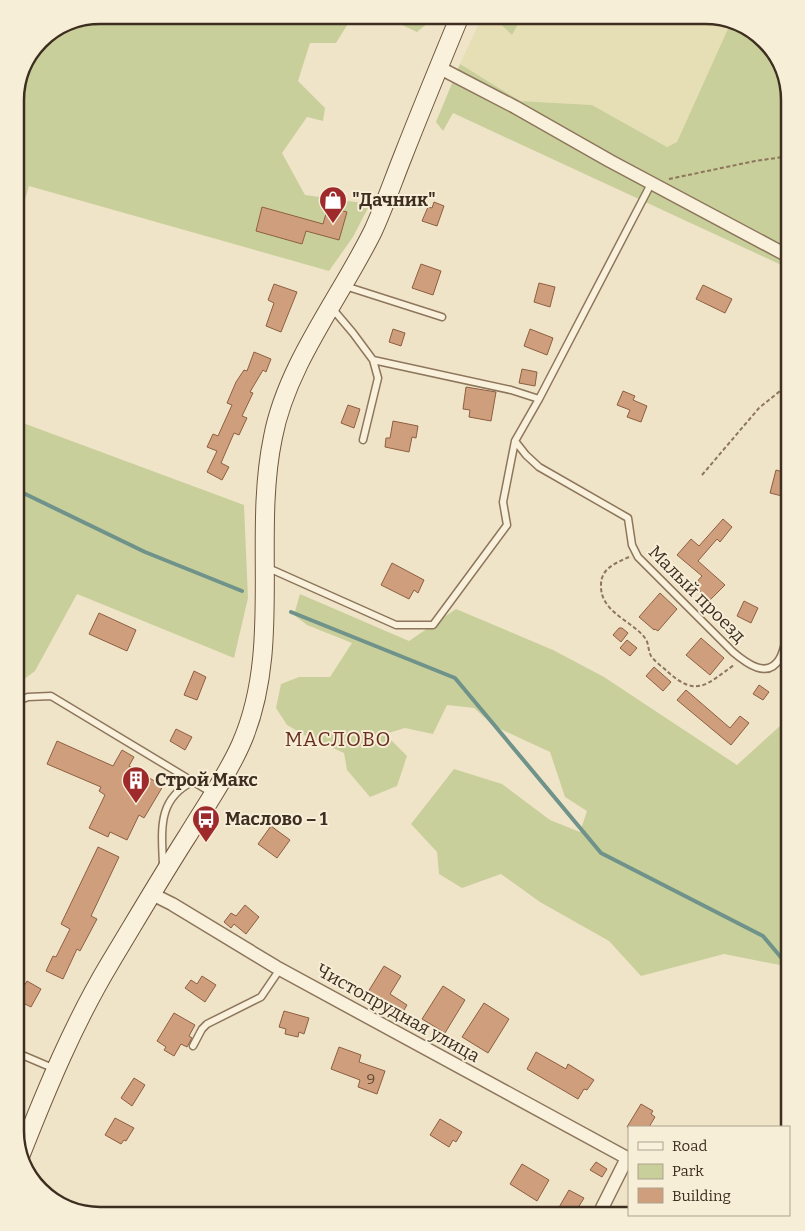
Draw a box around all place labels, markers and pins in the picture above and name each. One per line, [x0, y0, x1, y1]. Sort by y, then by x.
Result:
shop icon: "Дачник" [318, 185, 348, 224]
place label: "Дачник" [352, 189, 436, 211]
building icon: Строй Макс [121, 765, 151, 804]
place label: Строй Макс [155, 769, 258, 791]
bus stop icon: Маслово – 1 [191, 804, 221, 843]
place label: Маслово – 1 [225, 808, 328, 830]

